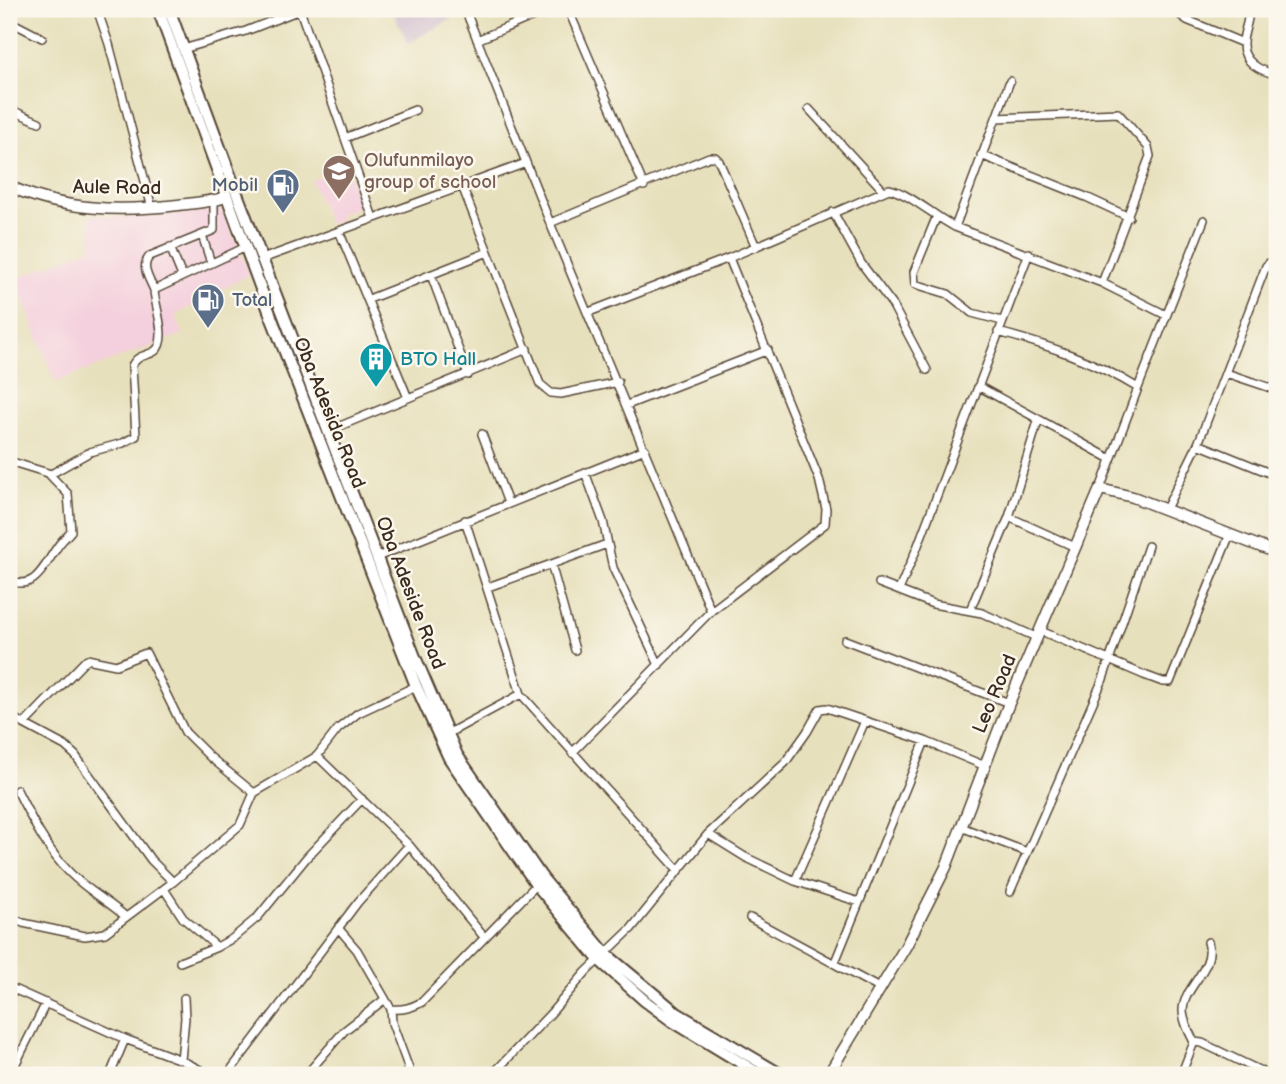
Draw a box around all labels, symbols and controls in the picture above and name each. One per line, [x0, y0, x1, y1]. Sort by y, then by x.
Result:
place label: Olufunmilayo group of school [364, 149, 496, 194]
school or university icon: Olufunmilayo group of school [320, 152, 358, 201]
fuel station icon: Mobil [264, 166, 302, 215]
place label: Mobil [211, 174, 258, 197]
street label: Aule Road [73, 176, 161, 200]
fuel station icon: Total [189, 281, 227, 330]
place label: Total [232, 289, 272, 312]
street label: Oba Adesida Road [288, 334, 370, 492]
building icon: BTO Hall [357, 340, 395, 389]
place label: BTO Hall [400, 348, 476, 371]
street label: Oba Adeside Road [370, 513, 450, 673]
street label: Leo Road [968, 651, 1022, 737]

